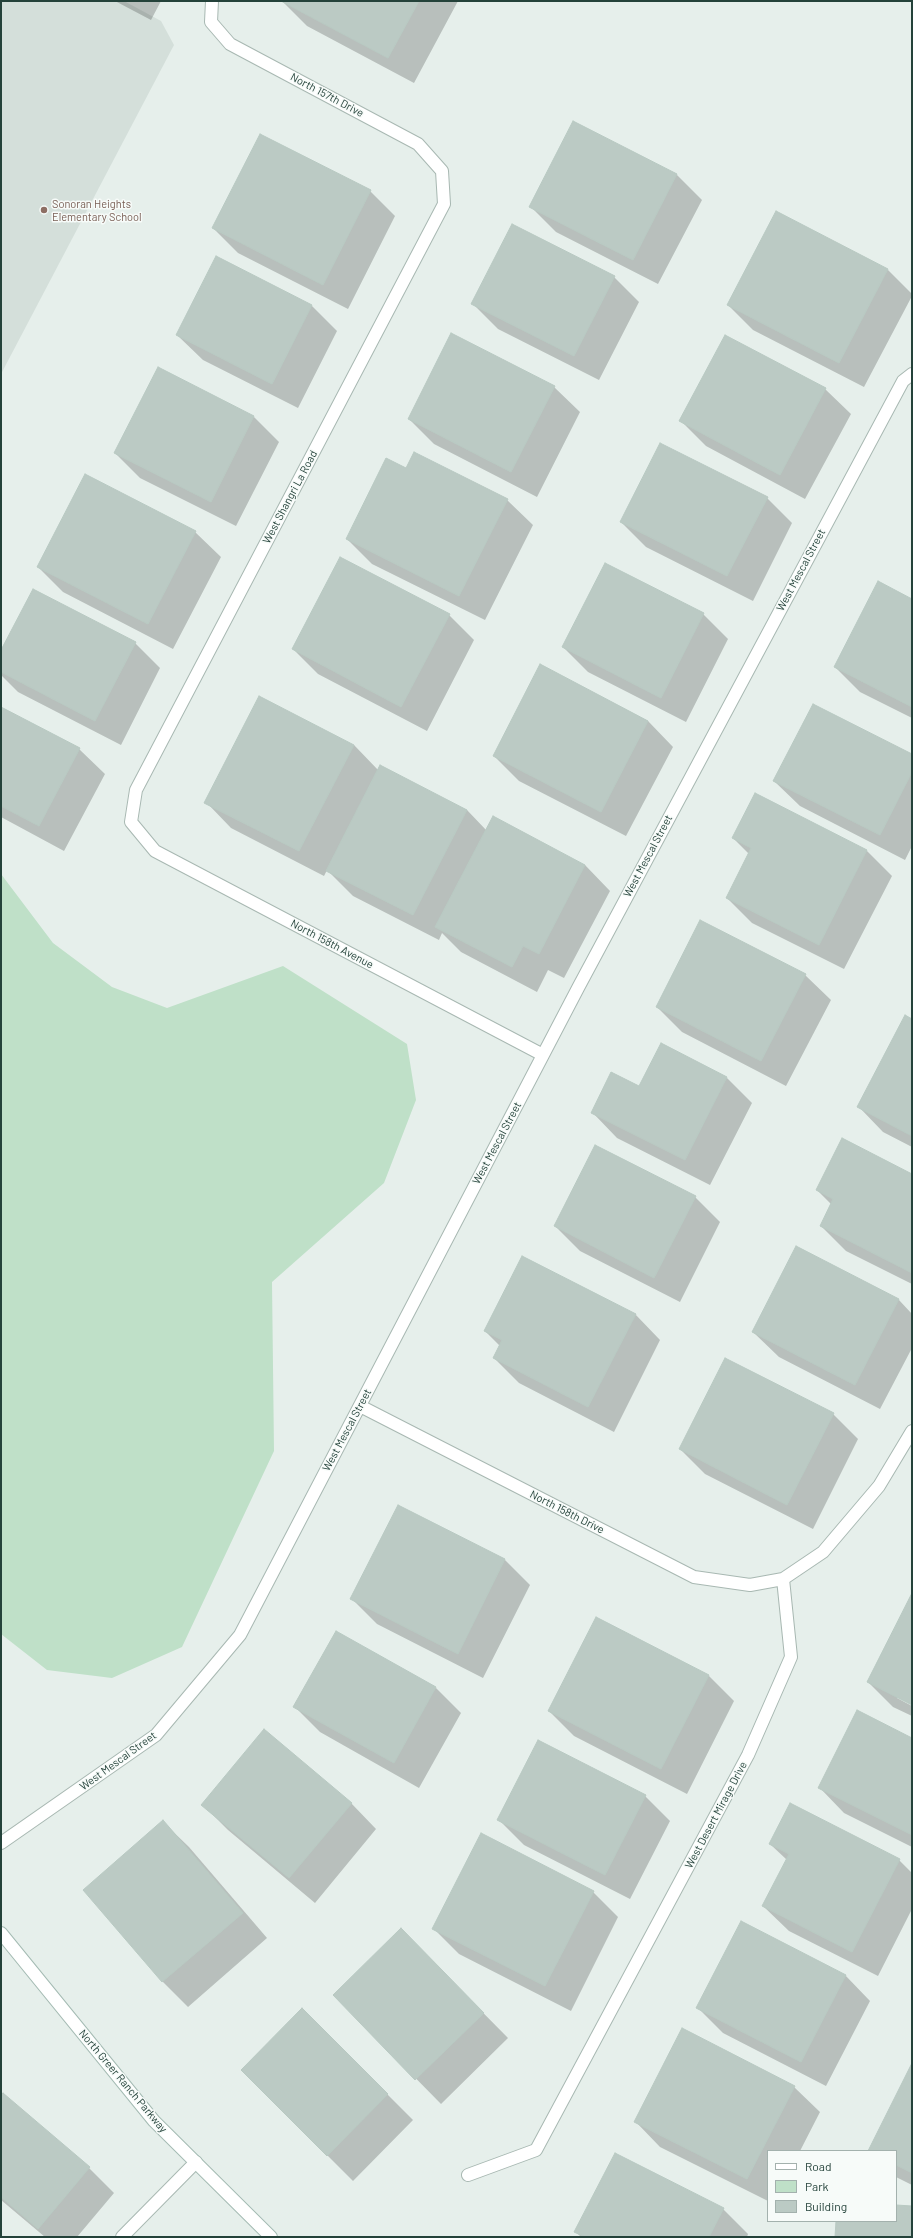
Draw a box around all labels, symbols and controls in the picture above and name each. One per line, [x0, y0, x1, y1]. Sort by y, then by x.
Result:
street label: North 157th Drive [288, 70, 366, 120]
place label: Sonoran Heights Elementary School [52, 197, 142, 223]
marker: Sonoran Heights Elementary School [39, 205, 49, 215]
street label: West Shangri La Road [260, 448, 320, 546]
street label: West Mescal Street [774, 527, 828, 613]
street label: West Mescal Street [621, 813, 675, 899]
street label: North 158th Avenue [288, 917, 376, 971]
street label: West Mescal Street [470, 1100, 524, 1186]
street label: West Mescal Street [320, 1387, 374, 1473]
street label: North 158th Drive [528, 1488, 606, 1536]
street label: West Mescal Street [77, 1729, 159, 1793]
street label: West Desert Mirage Drive [682, 1759, 750, 1871]
street label: North Greer Ranch Parkway [76, 2027, 170, 2135]
legend [767, 2150, 897, 2222]
text: Road [805, 2159, 832, 2173]
text: Park [805, 2179, 829, 2193]
text: Building [805, 2199, 847, 2213]

